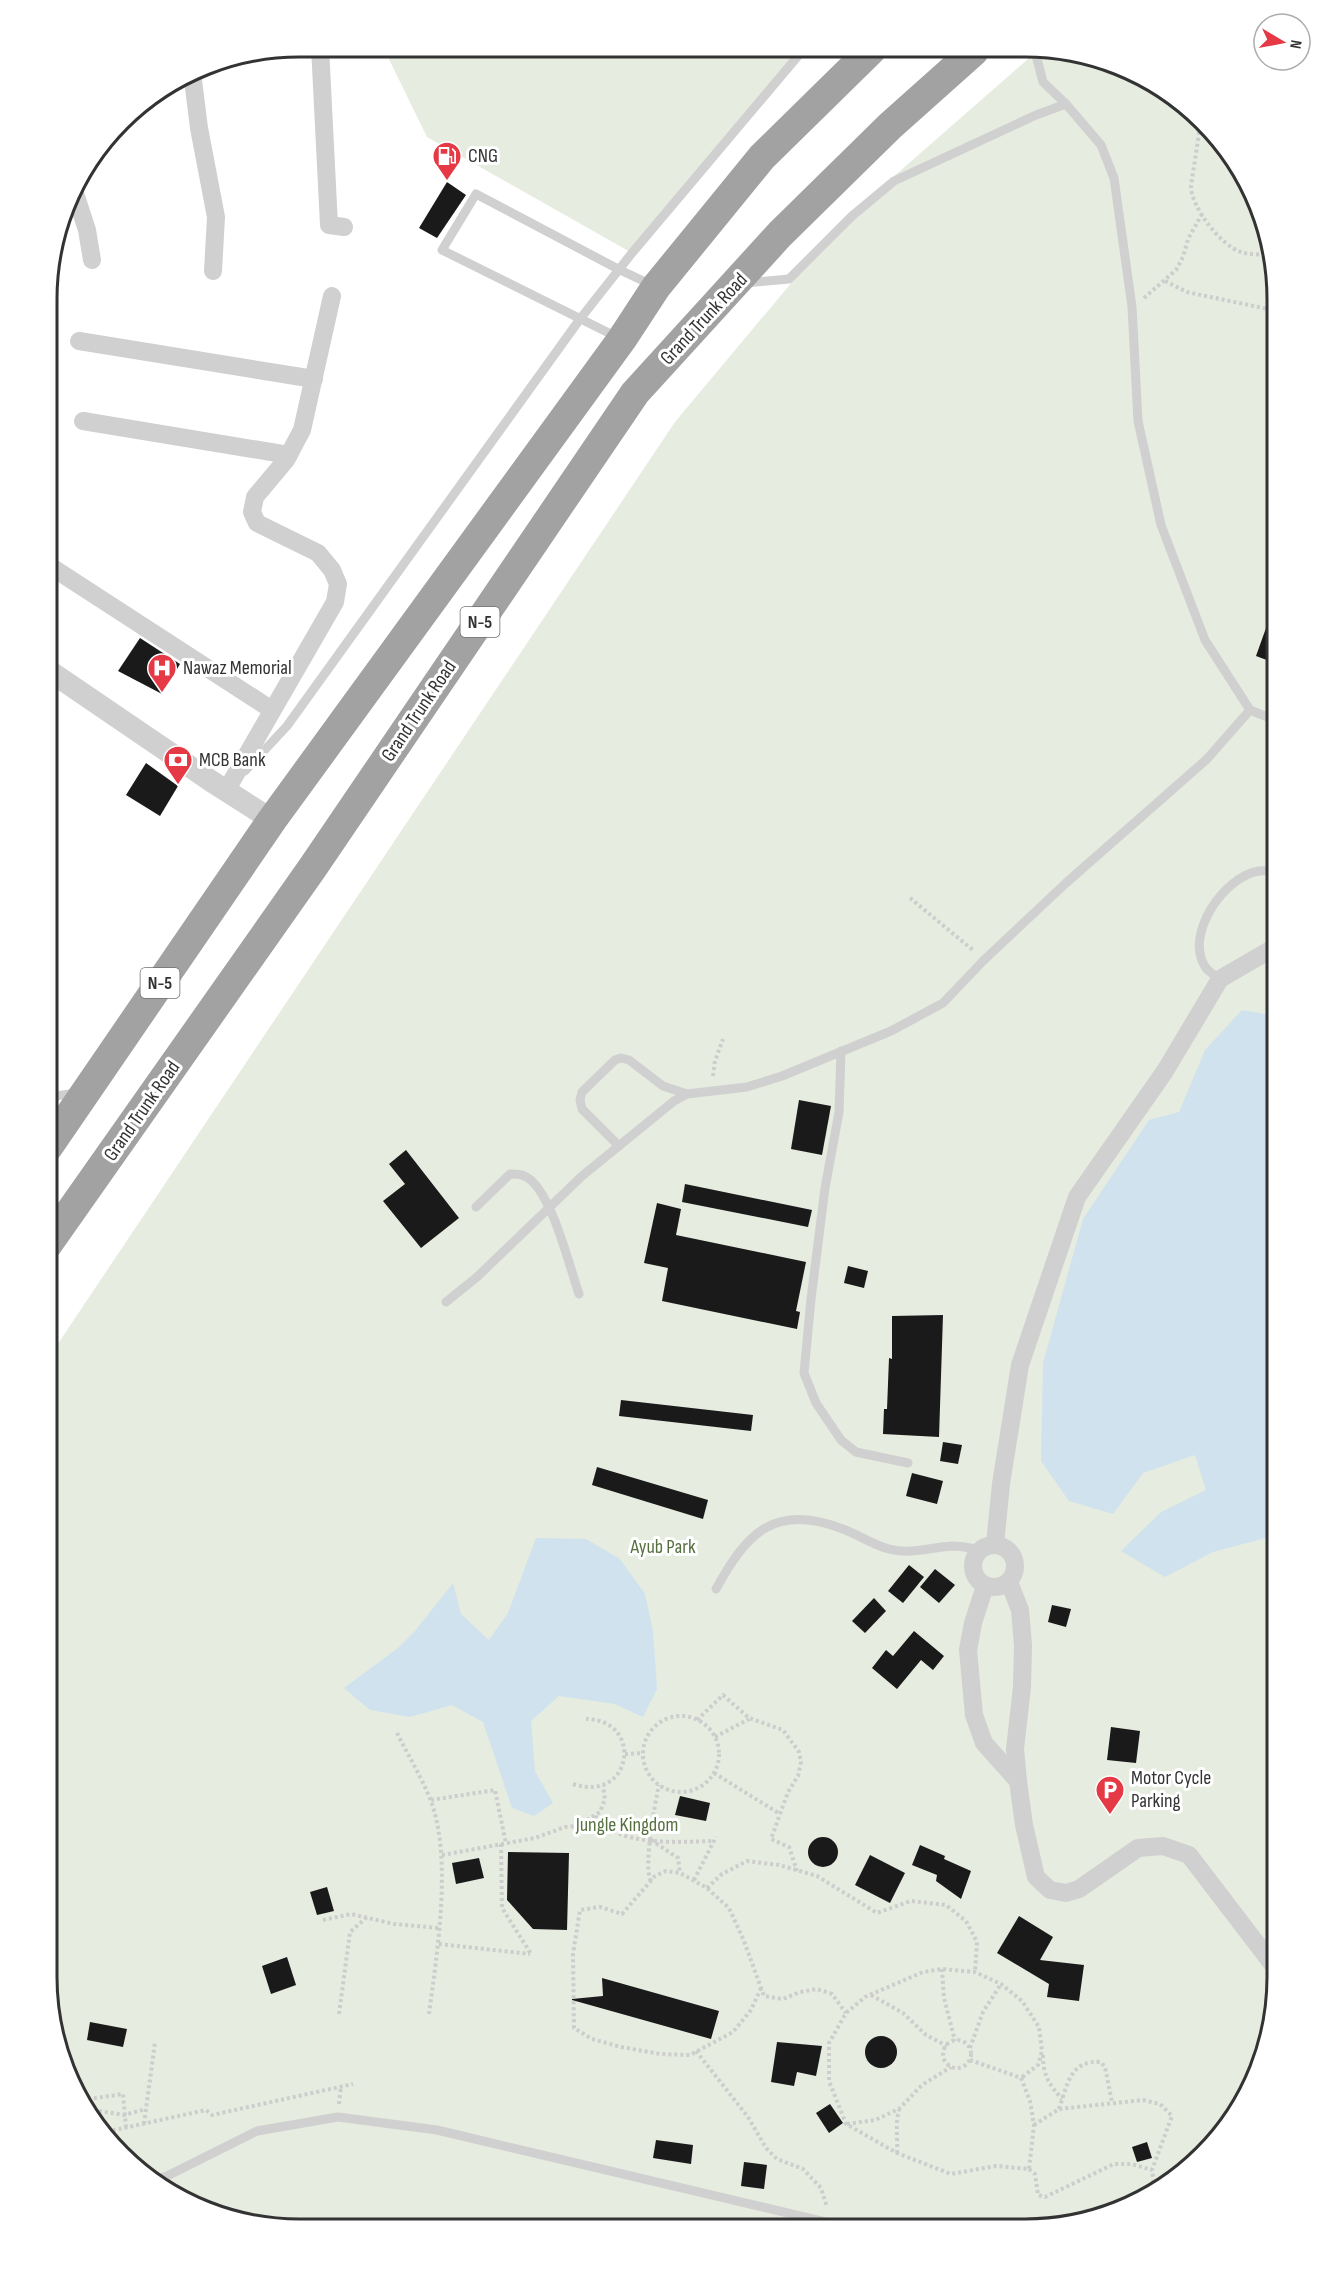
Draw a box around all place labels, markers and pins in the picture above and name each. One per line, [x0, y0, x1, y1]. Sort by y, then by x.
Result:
fuel station icon: CNG [431, 140, 463, 182]
place label: CNG [468, 144, 498, 168]
hospital icon: Nawaz Memorial [146, 652, 178, 694]
place label: Nawaz Memorial [183, 656, 292, 680]
bank icon: MCB Bank [162, 744, 194, 786]
place label: MCB Bank [199, 748, 266, 772]
place label: Motor Cycle Parking [1131, 1766, 1211, 1813]
parking icon: Motor Cycle Parking [1094, 1774, 1126, 1816]

